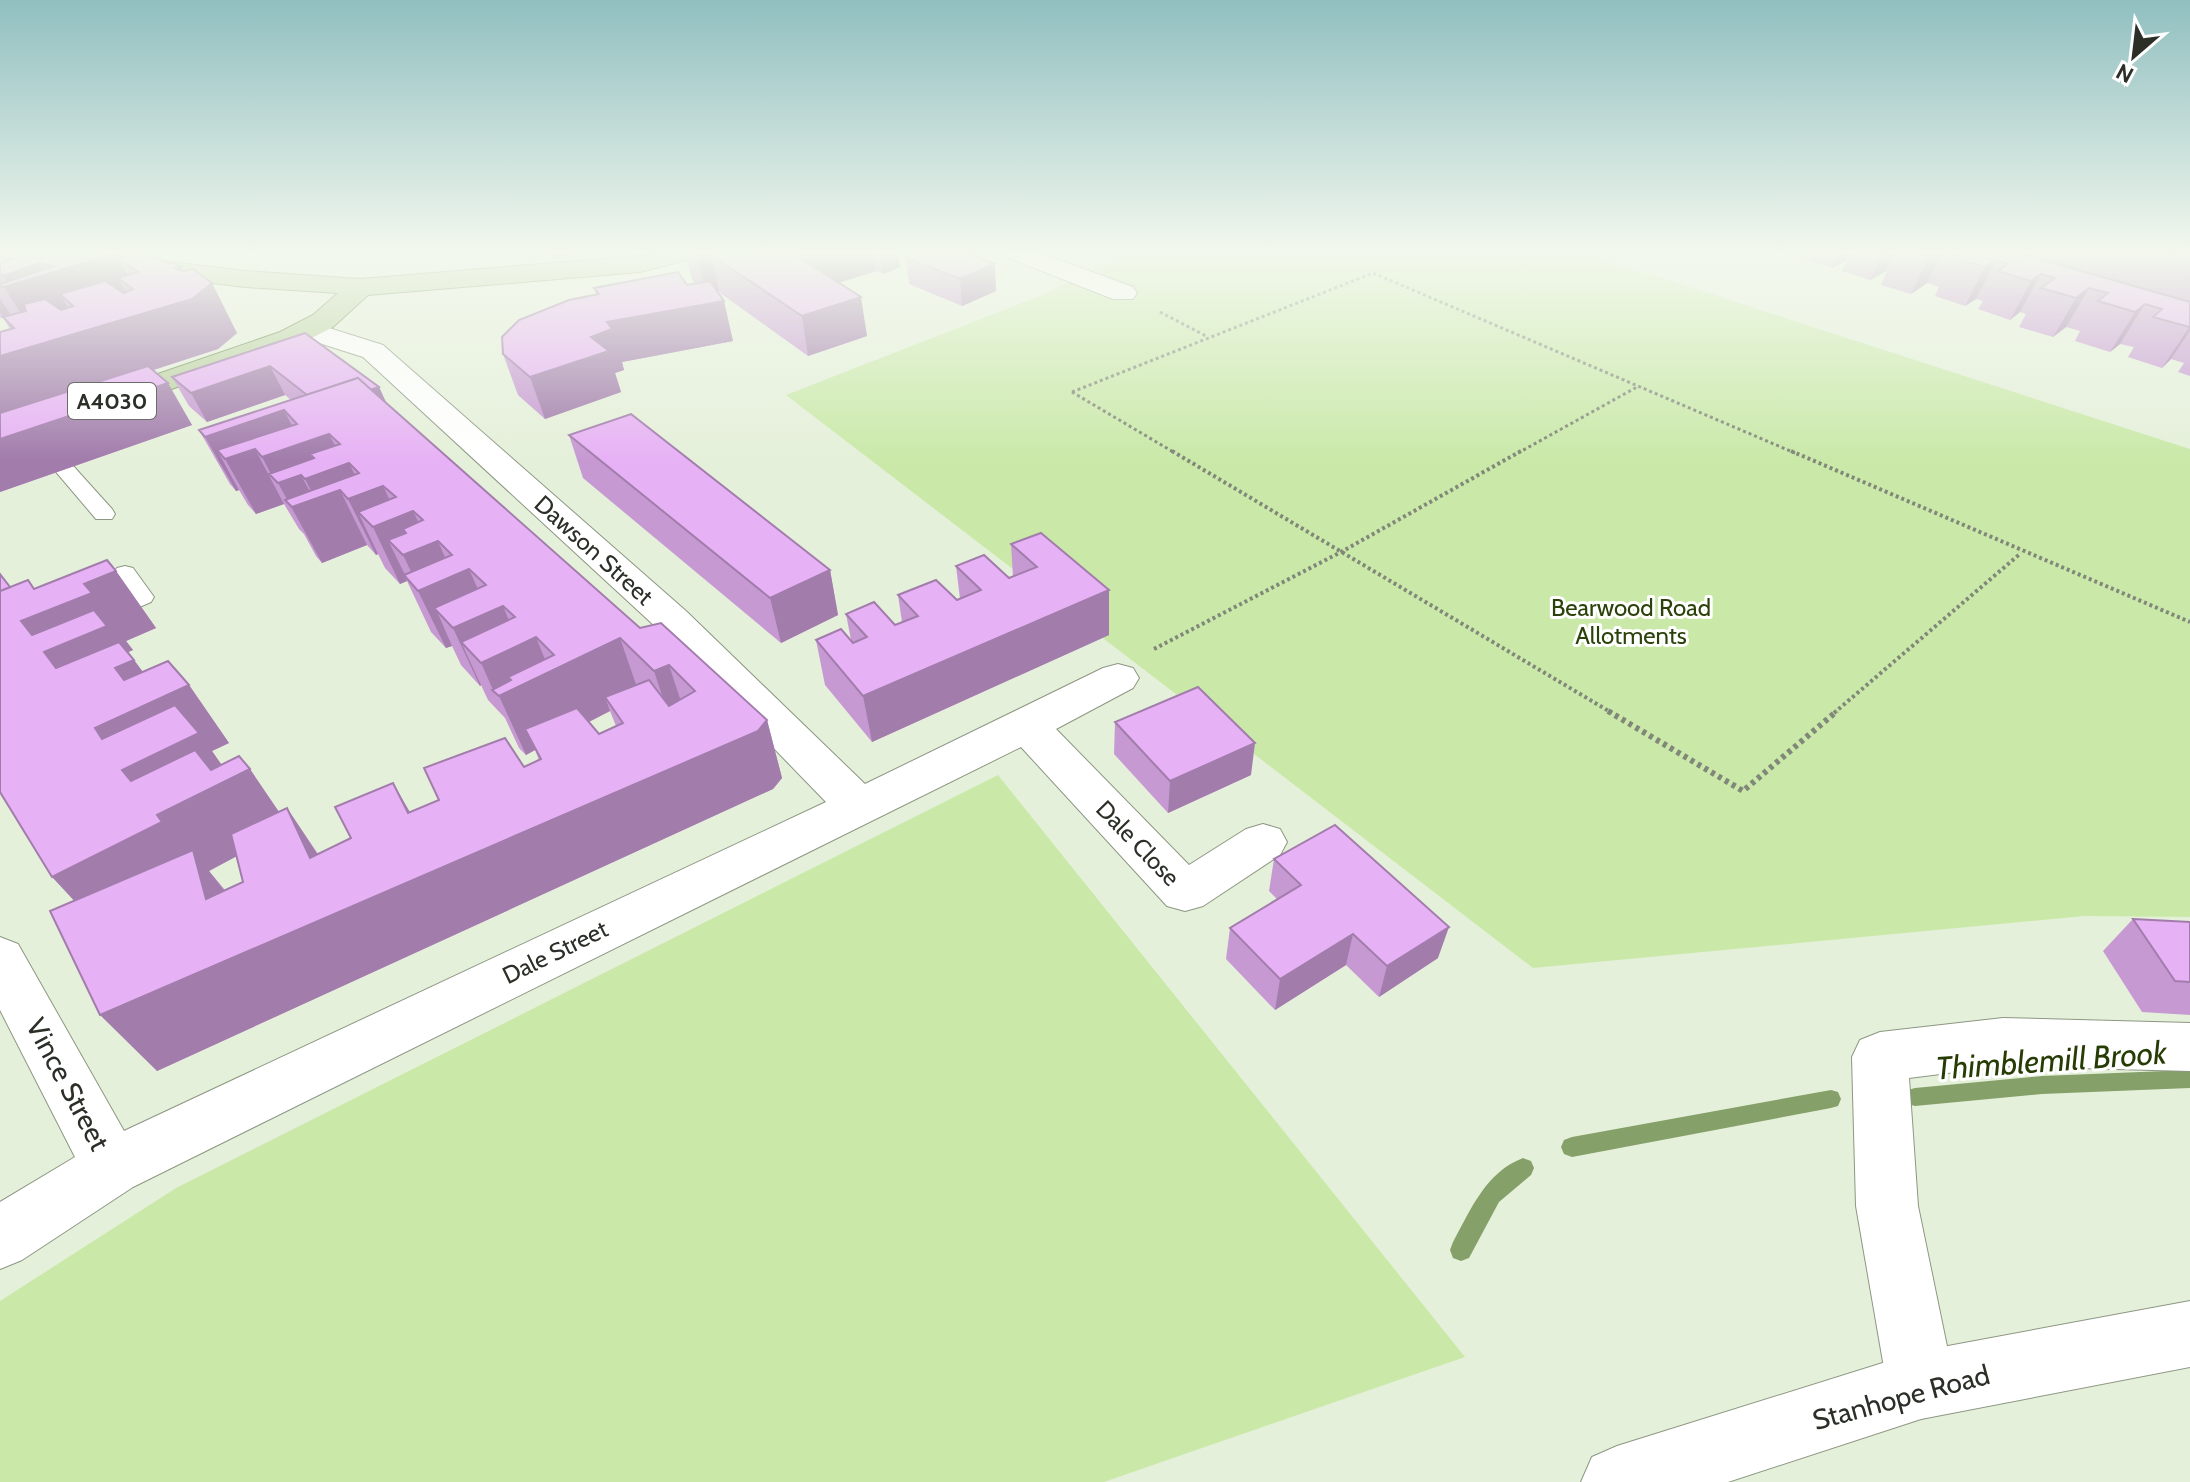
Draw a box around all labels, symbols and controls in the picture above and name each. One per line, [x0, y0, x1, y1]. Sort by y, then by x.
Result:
north arrow [2094, 16, 2174, 96]
text: N [2112, 58, 2138, 89]
road number: A4030 [68, 383, 156, 419]
street label: Dawson Street [529, 489, 659, 611]
park label: Bearwood Road Allotments [1551, 593, 1711, 650]
street label: Dale Close [1090, 794, 1186, 892]
street label: Dale Street [498, 914, 612, 990]
street label: Vince Street [19, 1012, 117, 1156]
water label: Thimblemill Brook [1934, 1032, 2169, 1088]
street label: Stanhope Road [1809, 1357, 1993, 1437]

